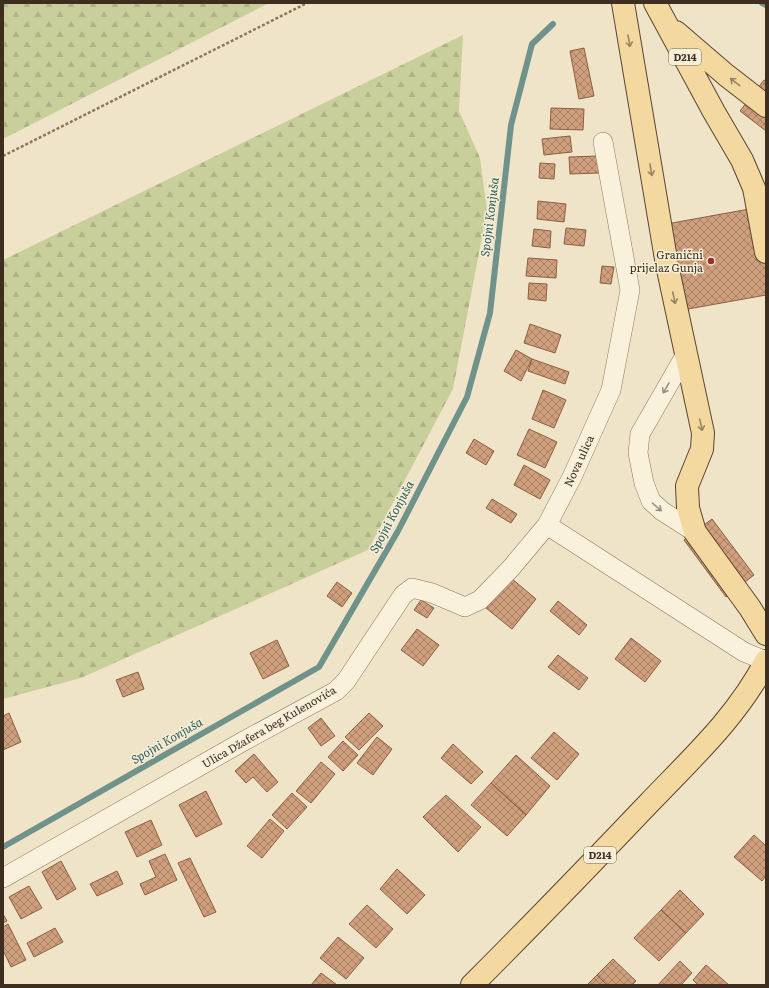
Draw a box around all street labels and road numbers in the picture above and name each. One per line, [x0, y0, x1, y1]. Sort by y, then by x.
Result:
road number: D214 [669, 49, 701, 65]
street label: Nova ulica [559, 432, 597, 489]
street label: Ulica Džafera beg Kulenovića [199, 681, 339, 771]
road number: D214 [584, 847, 616, 863]

